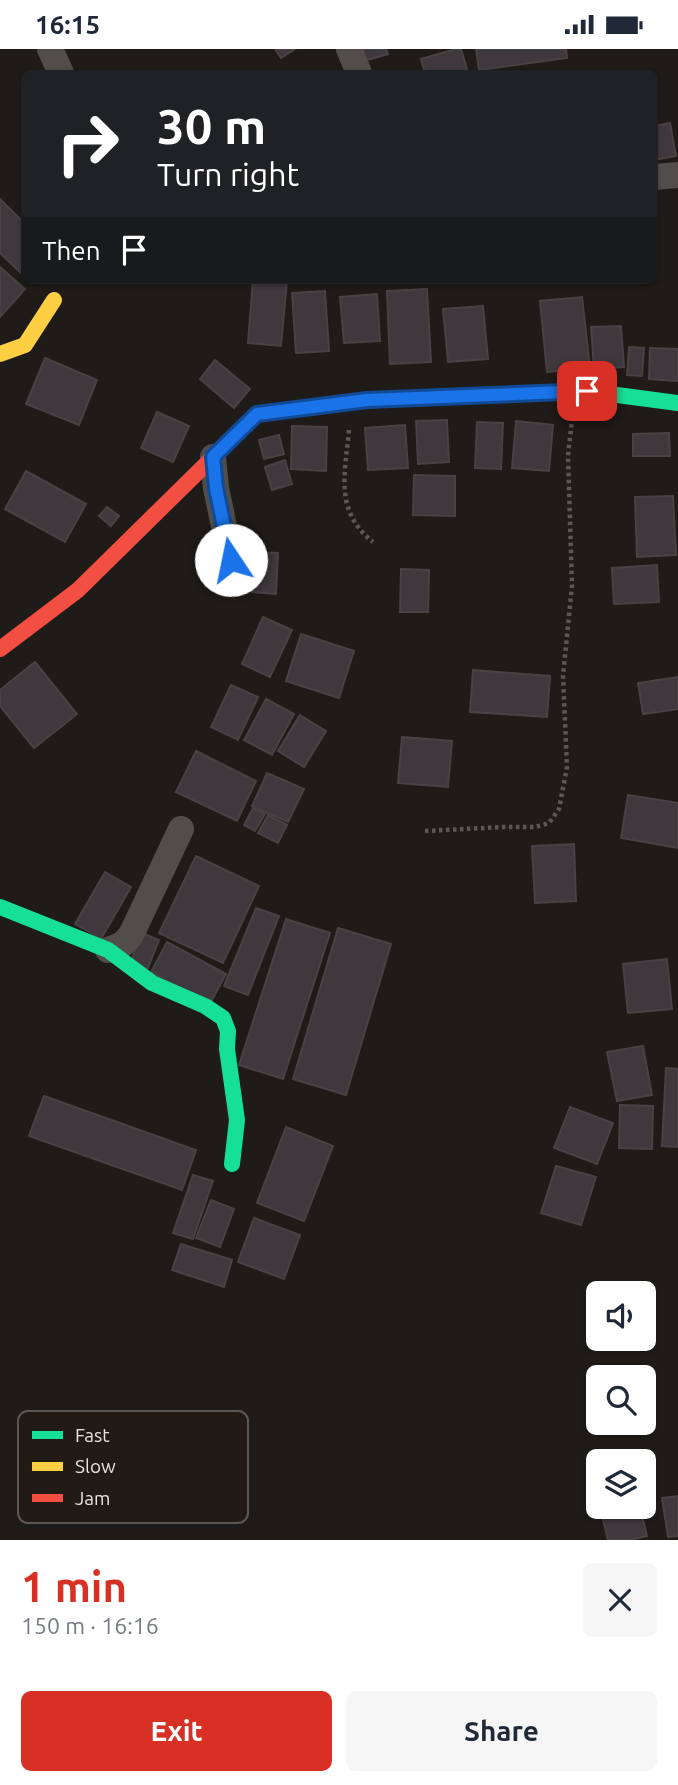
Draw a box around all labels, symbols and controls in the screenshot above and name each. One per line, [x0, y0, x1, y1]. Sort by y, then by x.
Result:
text: 16:15 [35, 10, 100, 39]
icon: right [42, 98, 133, 189]
text: 30 m [157, 98, 266, 153]
text: Turn right [157, 156, 299, 192]
icon: arrive [115, 231, 153, 269]
text: Then [42, 236, 101, 265]
pin [557, 361, 617, 421]
icon: arrive [568, 372, 606, 410]
position arrow [194, 523, 268, 597]
map controls [586, 1281, 656, 1519]
button: sound [586, 1281, 656, 1351]
button: search [586, 1365, 656, 1435]
legend [18, 1411, 248, 1523]
text: Fast [75, 1424, 110, 1446]
button: layers [586, 1449, 656, 1519]
text: Slow [75, 1455, 116, 1477]
text: Jam [75, 1487, 111, 1509]
text: 1 min [21, 1563, 127, 1610]
button: close [583, 1563, 657, 1637]
text: 150 m · 16:16 [21, 1613, 159, 1638]
button: Exit [21, 1691, 332, 1771]
button: Share [346, 1691, 657, 1771]

